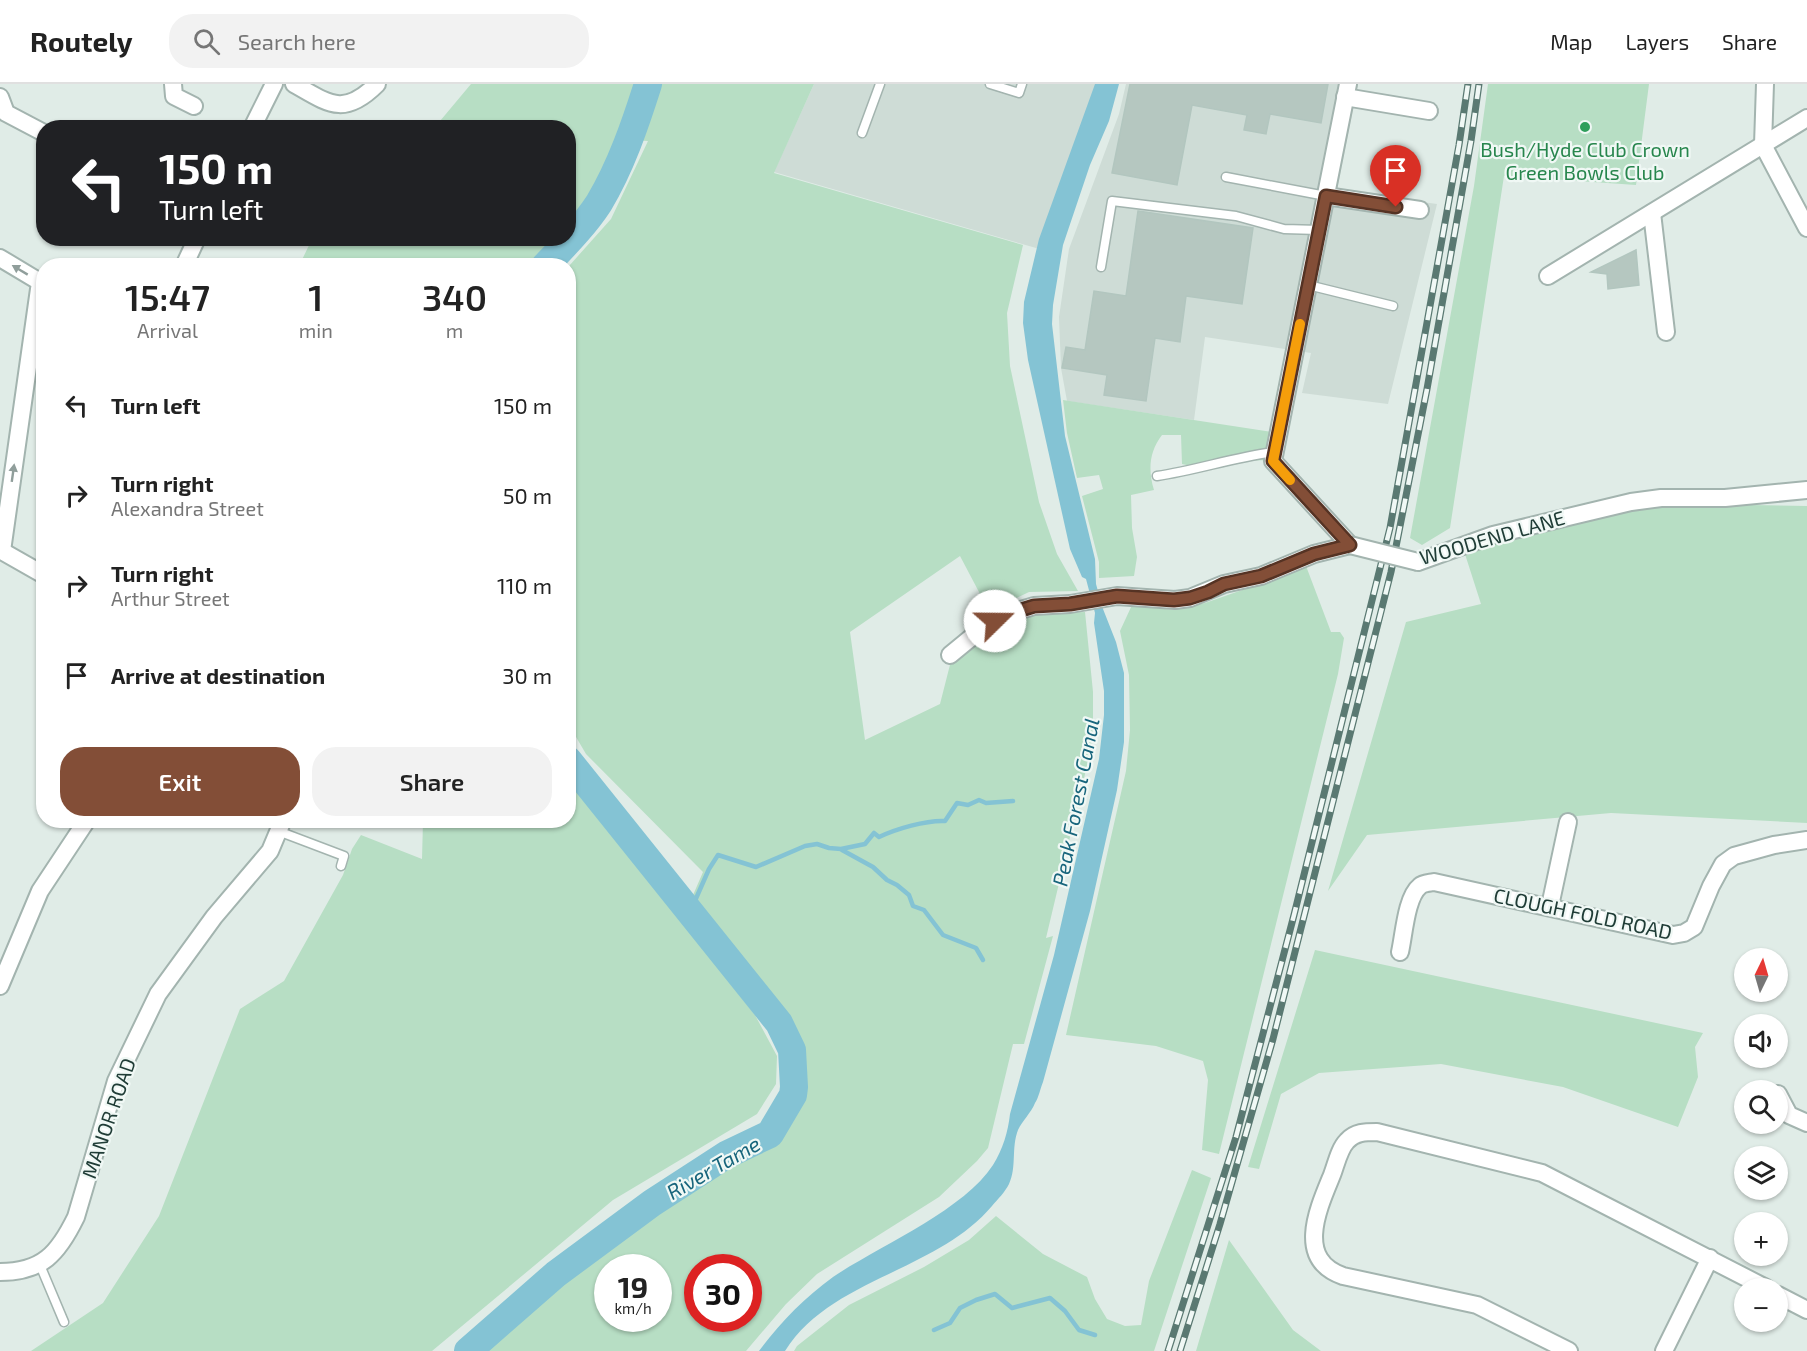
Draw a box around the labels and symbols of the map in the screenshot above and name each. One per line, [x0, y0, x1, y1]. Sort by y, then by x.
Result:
marker: Bush/Hyde Club Crown Green Bowls Club [1578, 120, 1592, 134]
place label: Bush/Hyde Club Crown Green Bowls Club [1480, 137, 1690, 184]
pin [1370, 145, 1421, 207]
one-way arrow [11, 265, 28, 275]
one-way arrow [9, 463, 18, 482]
street label: WOODEND LANE [1417, 505, 1567, 569]
position arrow [963, 589, 1027, 653]
water label: Peak Forest Canal [1046, 716, 1104, 888]
street label: CLOUGH FOLD ROAD [1492, 882, 1674, 944]
north arrow [1734, 948, 1788, 1002]
street label: MANOR ROAD [76, 1055, 140, 1181]
water label: River Tame [662, 1130, 764, 1204]
speed limit sign: 30 [684, 1254, 762, 1332]

